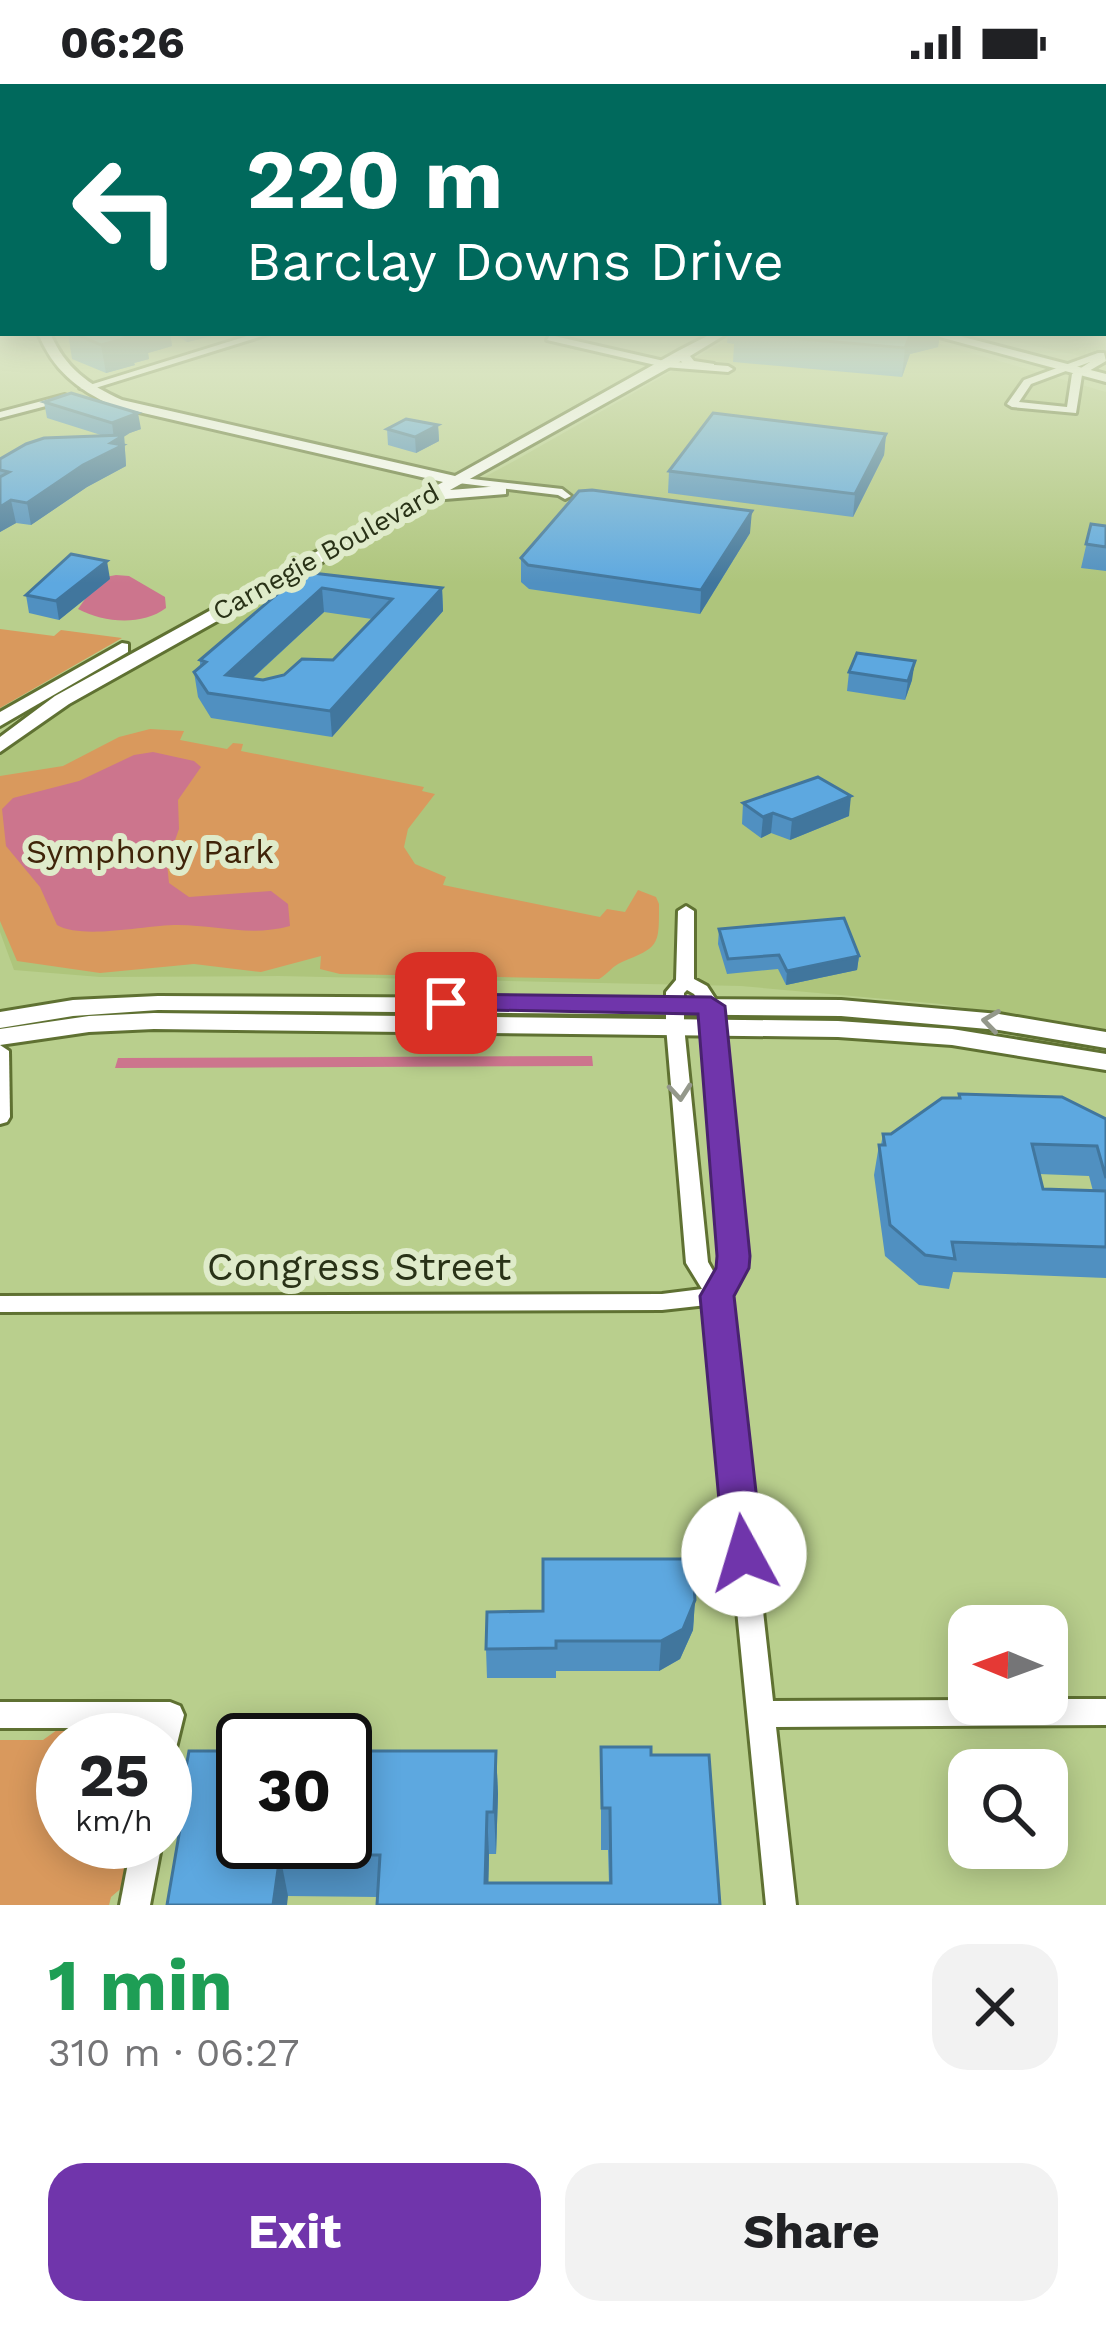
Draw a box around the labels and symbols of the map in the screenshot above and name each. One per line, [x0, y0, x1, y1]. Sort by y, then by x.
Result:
street label: Carnegie Boulevard [207, 476, 445, 628]
park label: Symphony Park [26, 832, 274, 871]
pin [395, 952, 497, 1054]
one-way arrow [981, 1009, 1000, 1035]
one-way arrow [667, 1083, 693, 1102]
street label: Congress Street [207, 1244, 511, 1289]
position arrow [681, 1491, 807, 1617]
north arrow [948, 1605, 1068, 1725]
speed limit sign: 30 [216, 1713, 372, 1869]

